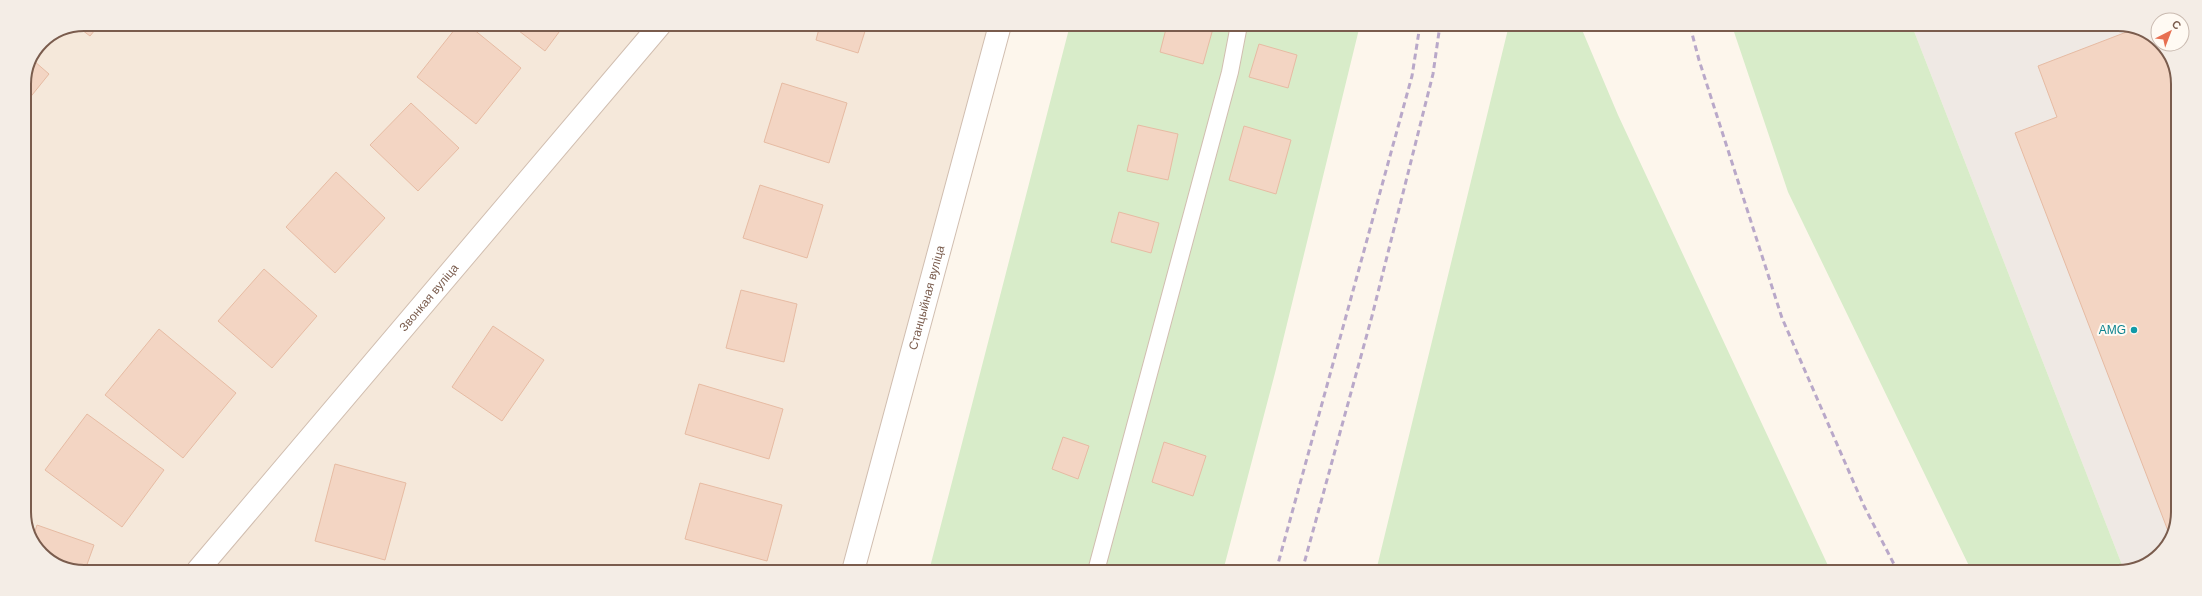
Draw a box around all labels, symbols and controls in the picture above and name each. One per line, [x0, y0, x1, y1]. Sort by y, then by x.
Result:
north arrow [2150, 12, 2190, 52]
text: С [2170, 17, 2184, 32]
street label: Станцыйная вуліца [906, 244, 947, 352]
street label: Звонкая вуліца [396, 261, 462, 334]
place label: AMG [2099, 323, 2126, 337]
marker: AMG [2129, 325, 2139, 335]

